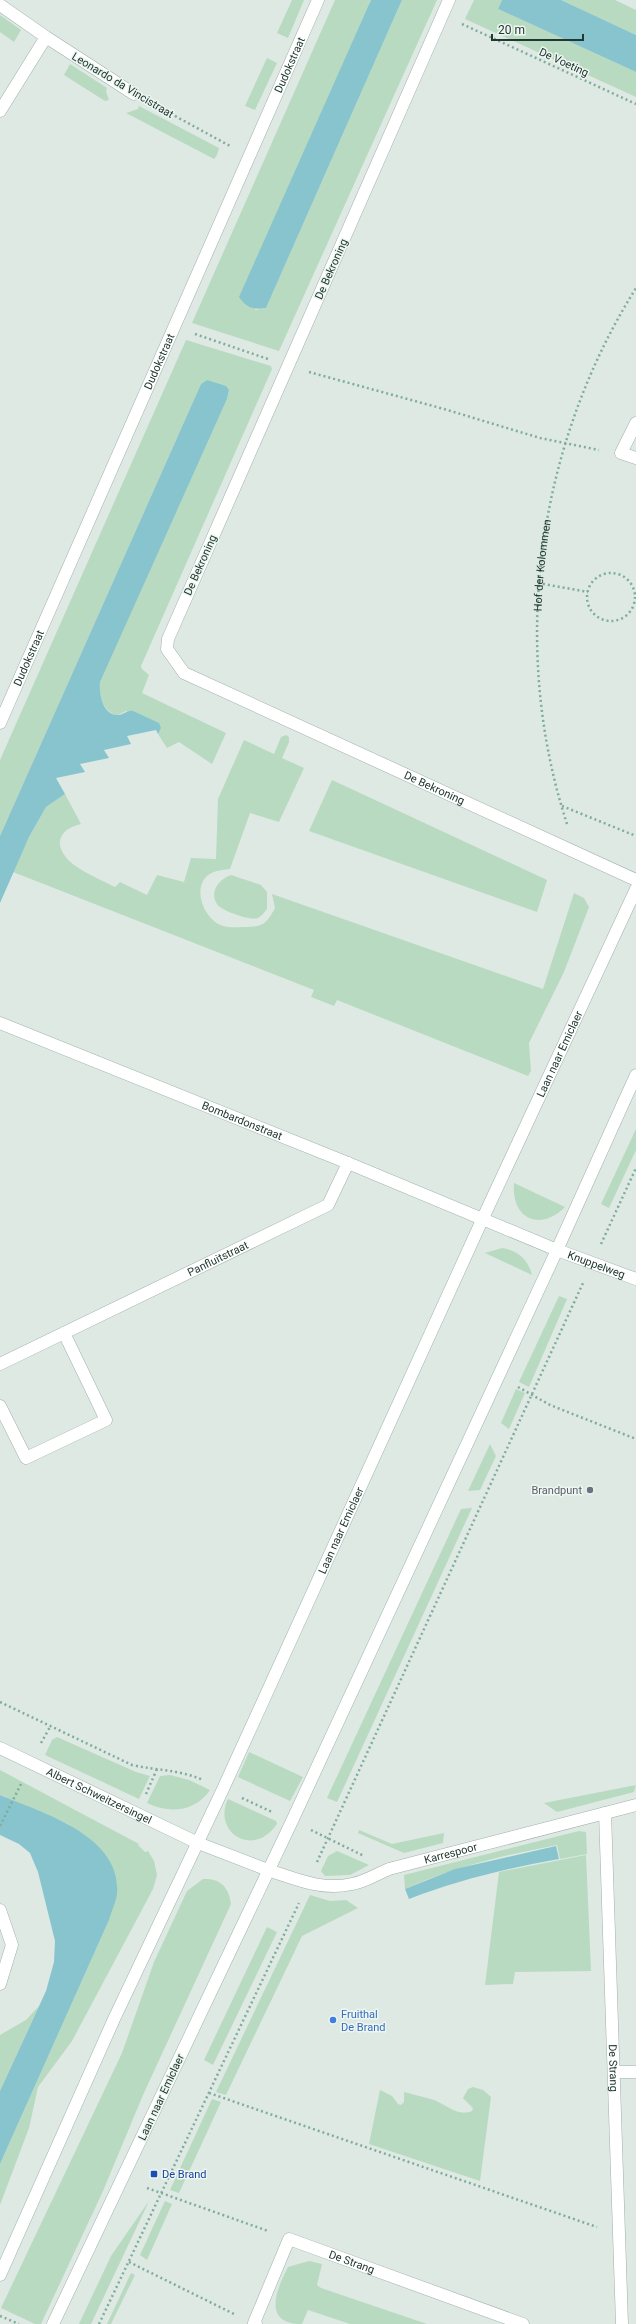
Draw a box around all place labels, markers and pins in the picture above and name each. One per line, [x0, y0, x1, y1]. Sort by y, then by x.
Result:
place label: Brandpunt [531, 1484, 582, 1497]
marker: Brandpunt [585, 1485, 595, 1495]
place label: Fruithal De Brand [341, 2008, 385, 2034]
marker: Fruithal De Brand [328, 2015, 338, 2025]
place label: De Brand [162, 2168, 206, 2181]
marker: De Brand [149, 2169, 159, 2179]

